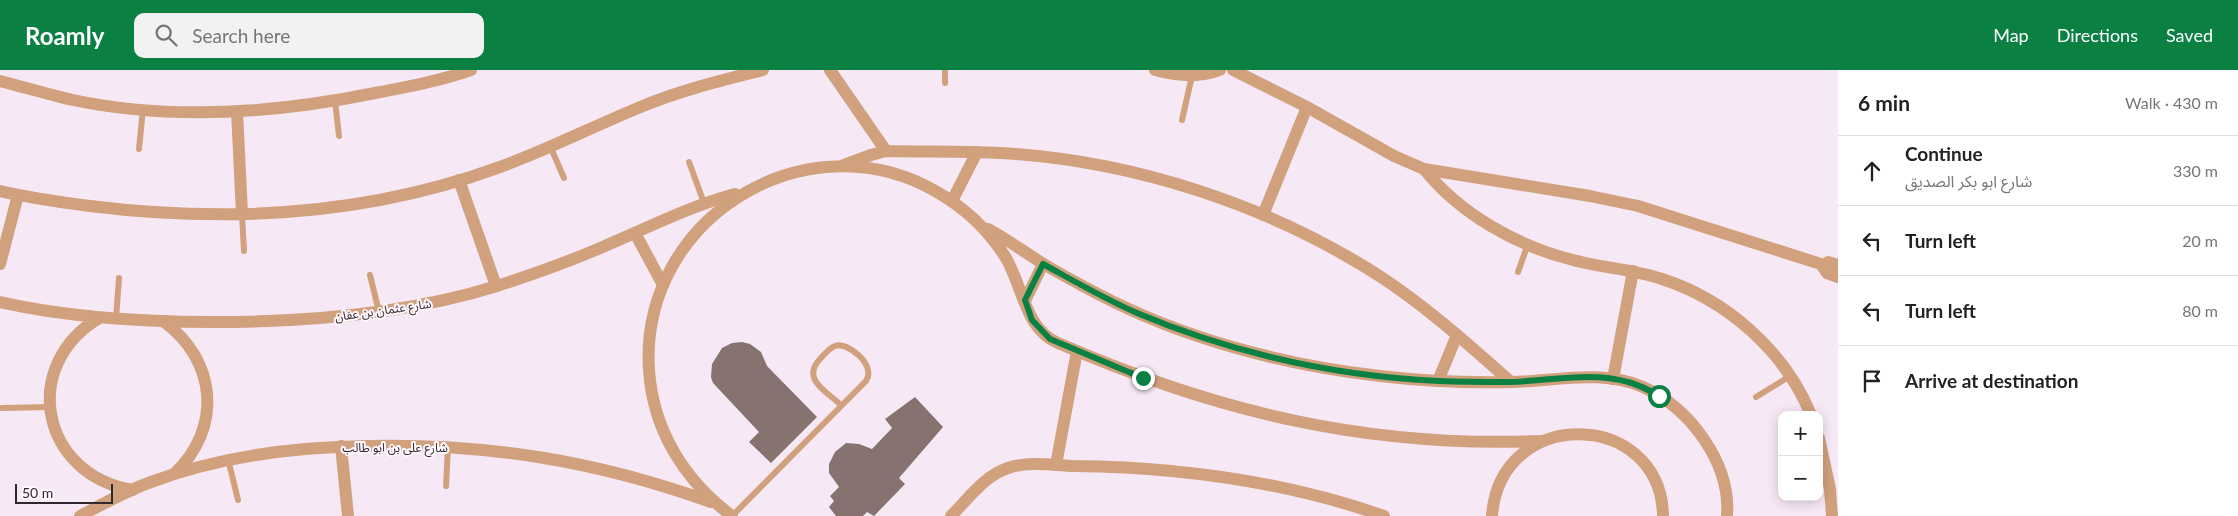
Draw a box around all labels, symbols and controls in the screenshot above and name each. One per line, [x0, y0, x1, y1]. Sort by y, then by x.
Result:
search box [134, 13, 484, 58]
text: Roamly [25, 21, 104, 50]
icon: search [152, 21, 180, 49]
text: Search here [192, 24, 290, 47]
text: Map [1993, 24, 2029, 46]
text: Directions [2057, 24, 2138, 46]
text: Saved [2166, 24, 2213, 46]
text: 6 min [1858, 90, 1910, 115]
text: Walk · 430 m [2125, 93, 2218, 112]
text: Continue [1905, 142, 1983, 165]
icon: ahead [1858, 157, 1886, 185]
text: 330 m [2173, 161, 2218, 180]
text: شارع ابو بكر الصديق [1905, 171, 2032, 190]
icon: left [1858, 227, 1886, 255]
text: Turn left [1905, 229, 1976, 252]
text: 20 m [2182, 231, 2218, 250]
street label: شارع عثمان بن عفان [334, 296, 433, 326]
icon: left [1858, 297, 1886, 325]
text: Turn left [1905, 299, 1976, 322]
text: 80 m [2182, 301, 2218, 320]
route end [1132, 367, 1155, 390]
icon: arrive [1858, 367, 1886, 395]
text: Arrive at destination [1905, 369, 2078, 392]
route start [1648, 385, 1671, 408]
map controls [1778, 411, 1823, 501]
button: + [1778, 411, 1823, 456]
street label: شارع على بن ابو طالب [342, 440, 448, 457]
button: − [1778, 456, 1823, 501]
scale bar [15, 481, 112, 504]
text: 50 m [22, 484, 53, 501]

